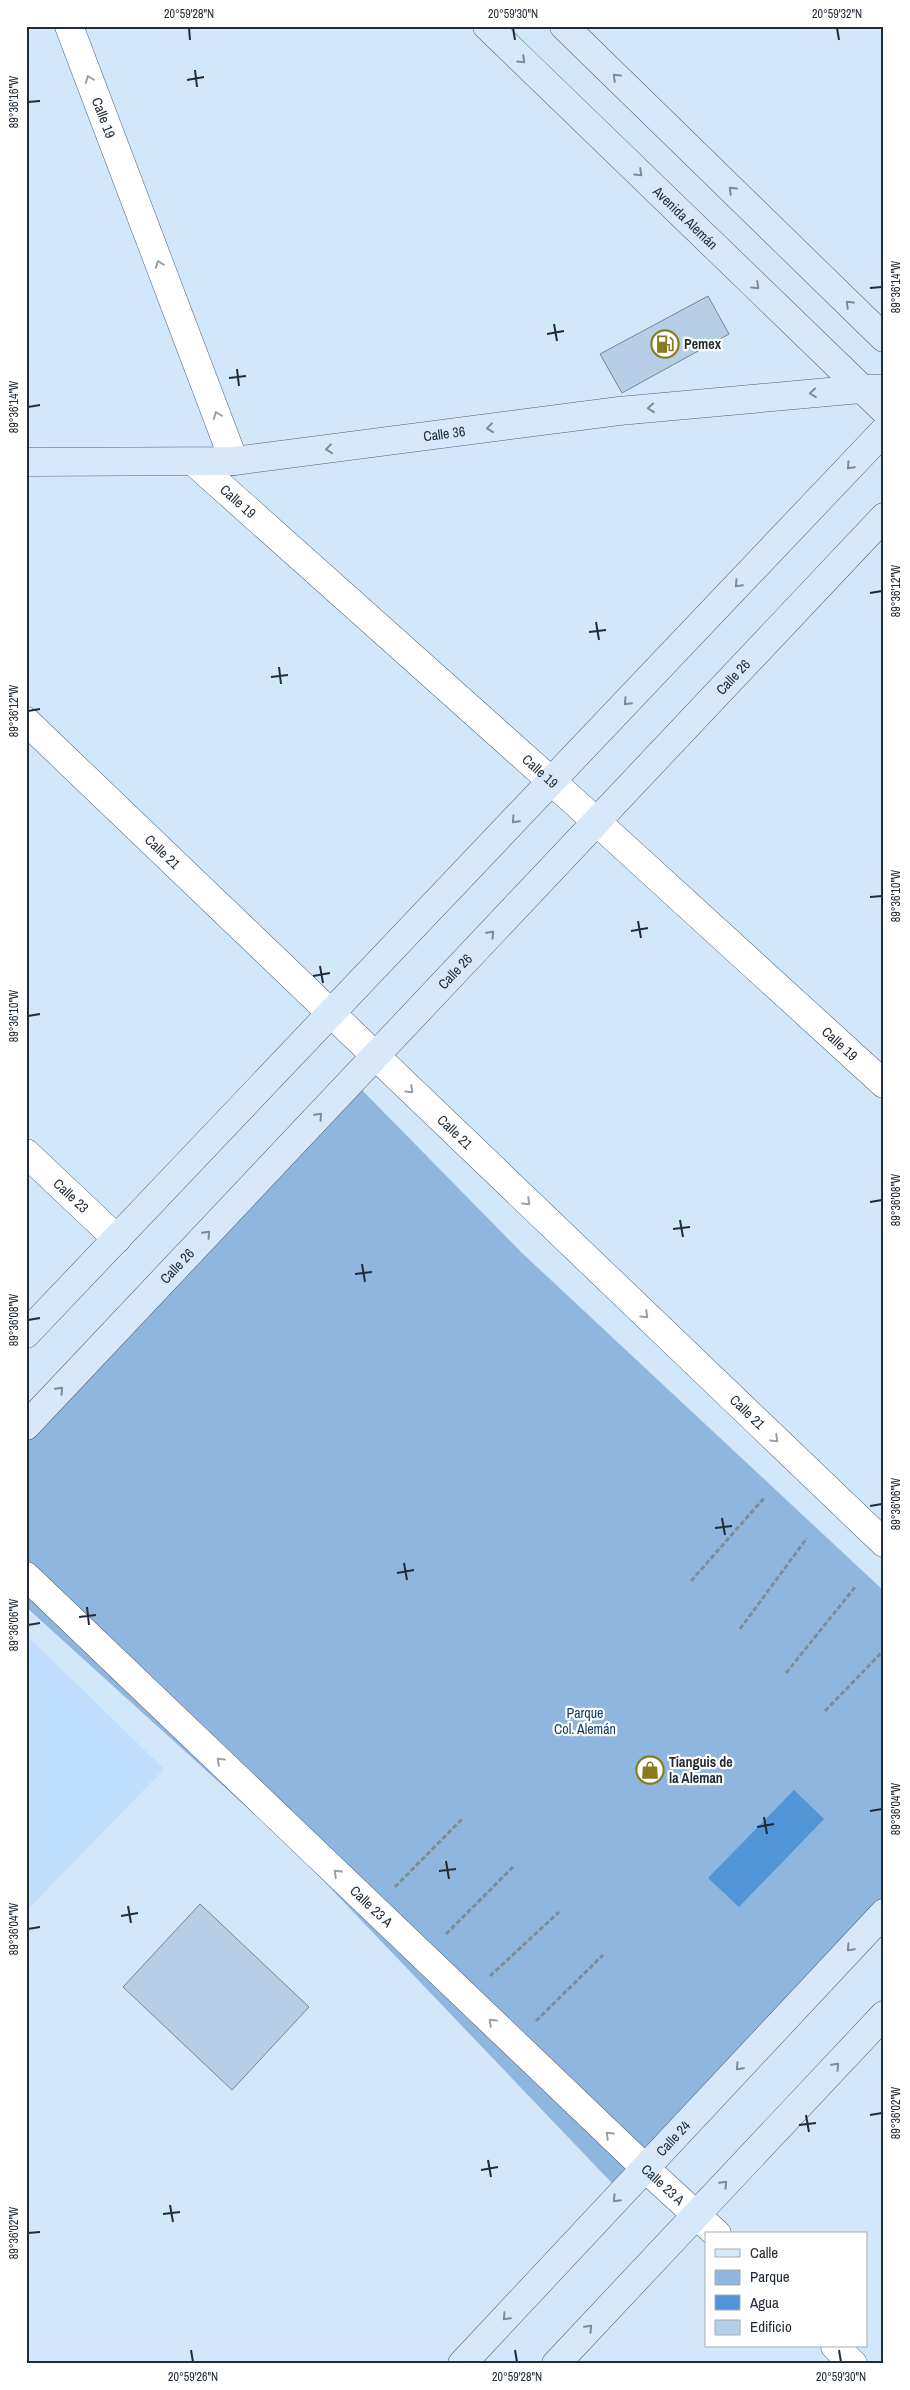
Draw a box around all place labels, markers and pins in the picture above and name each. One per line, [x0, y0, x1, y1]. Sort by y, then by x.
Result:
fuel station icon: Pemex [650, 329, 680, 359]
place label: Pemex [684, 335, 722, 353]
place label: Tianguis de la Aleman [669, 1753, 733, 1787]
shop icon: Tianguis de la Aleman [635, 1755, 665, 1785]

